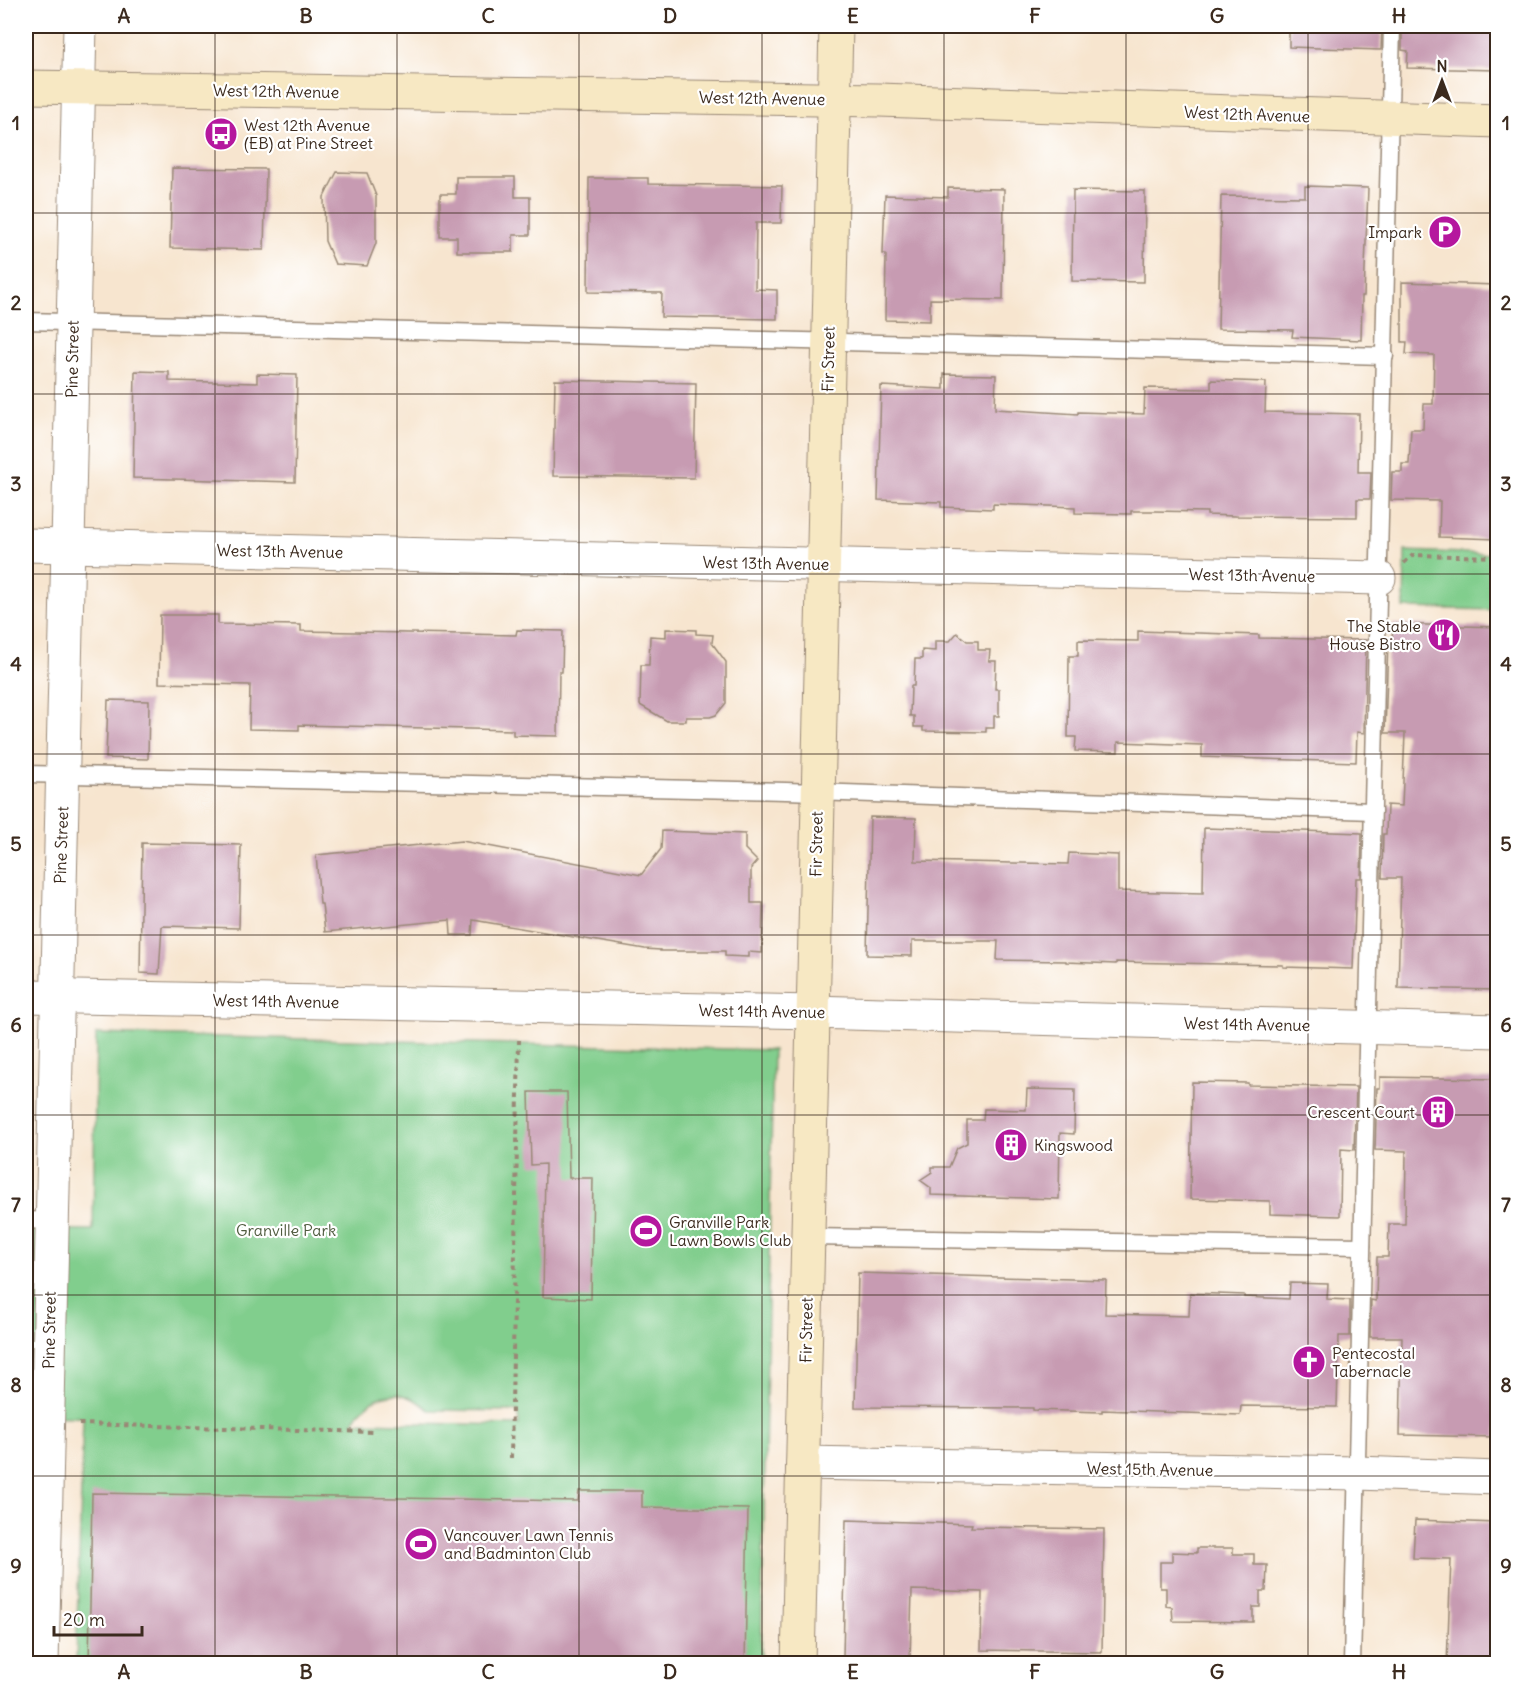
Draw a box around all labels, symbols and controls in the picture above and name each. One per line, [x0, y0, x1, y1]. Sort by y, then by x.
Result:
text: A [118, 3, 131, 28]
text: B [299, 3, 313, 28]
text: C [481, 3, 495, 28]
text: D [663, 3, 677, 28]
text: E [847, 3, 859, 28]
text: F [1029, 3, 1041, 28]
text: G [1210, 3, 1224, 28]
text: H [1392, 3, 1406, 28]
north arrow [1412, 51, 1472, 111]
text: N [1436, 56, 1448, 76]
street label: West 12th Avenue [213, 80, 339, 102]
street label: West 12th Avenue [699, 87, 825, 109]
street label: West 12th Avenue [1184, 102, 1310, 126]
text: 1 [12, 110, 20, 135]
text: 1 [1502, 110, 1510, 135]
place label: West 12th Avenue (EB) at Pine Street [244, 115, 374, 153]
bus stop icon: West 12th Avenue (EB) at Pine Street [203, 116, 239, 152]
parking icon: Impark [1427, 214, 1463, 250]
place label: Impark [1368, 222, 1422, 242]
text: 2 [11, 290, 22, 315]
text: 2 [1501, 290, 1512, 315]
street label: Pine Street [61, 319, 83, 398]
street label: Fir Street [817, 325, 839, 392]
text: 3 [10, 471, 22, 496]
text: 3 [1500, 471, 1512, 496]
street label: West 13th Avenue [217, 540, 343, 562]
street label: West 13th Avenue [703, 552, 829, 574]
street label: West 13th Avenue [1189, 564, 1315, 586]
place label: The Stable House Bistro [1329, 616, 1421, 654]
restaurant icon: The Stable House Bistro [1426, 617, 1462, 653]
text: 4 [10, 651, 22, 676]
text: 4 [1500, 651, 1512, 676]
street label: Pine Street [50, 805, 72, 884]
street label: Fir Street [805, 810, 827, 877]
text: 5 [10, 831, 22, 856]
text: 5 [1500, 831, 1512, 856]
street label: West 14th Avenue [212, 990, 340, 1012]
street label: West 14th Avenue [698, 1000, 826, 1022]
text: 6 [10, 1012, 22, 1037]
text: 6 [1500, 1012, 1512, 1037]
street label: West 14th Avenue [1183, 1013, 1311, 1035]
building icon: Crescent Court [1420, 1094, 1456, 1130]
place label: Crescent Court [1307, 1102, 1416, 1122]
building icon: Kingswood [993, 1127, 1029, 1163]
place label: Kingswood [1034, 1135, 1113, 1155]
text: 7 [11, 1192, 21, 1217]
text: 7 [1501, 1192, 1511, 1217]
place label: Granville Park Lawn Bowls Club [669, 1212, 792, 1250]
sports icon: Granville Park Lawn Bowls Club [628, 1213, 664, 1249]
park label: Granville Park [236, 1220, 336, 1240]
street label: Pine Street [38, 1290, 60, 1369]
street label: Fir Street [795, 1296, 817, 1363]
place label: Pentecostal Tabernacle [1332, 1343, 1415, 1381]
church icon: Pentecostal Tabernacle [1291, 1344, 1327, 1380]
text: 8 [10, 1372, 22, 1397]
text: 8 [1500, 1372, 1512, 1397]
street label: West 15th Avenue [1086, 1458, 1214, 1480]
place label: Vancouver Lawn Tennis and Badminton Club [444, 1525, 613, 1563]
sports icon: Vancouver Lawn Tennis and Badminton Club [403, 1526, 439, 1562]
text: 9 [10, 1553, 22, 1578]
text: 9 [1500, 1553, 1512, 1578]
scale bar [54, 1599, 142, 1637]
text: 20 m [63, 1608, 105, 1631]
text: A [118, 1659, 131, 1684]
text: B [299, 1659, 313, 1684]
text: C [481, 1659, 495, 1684]
text: D [663, 1659, 677, 1684]
text: E [847, 1659, 859, 1684]
text: F [1029, 1659, 1041, 1684]
text: G [1210, 1659, 1224, 1684]
text: H [1392, 1659, 1406, 1684]

